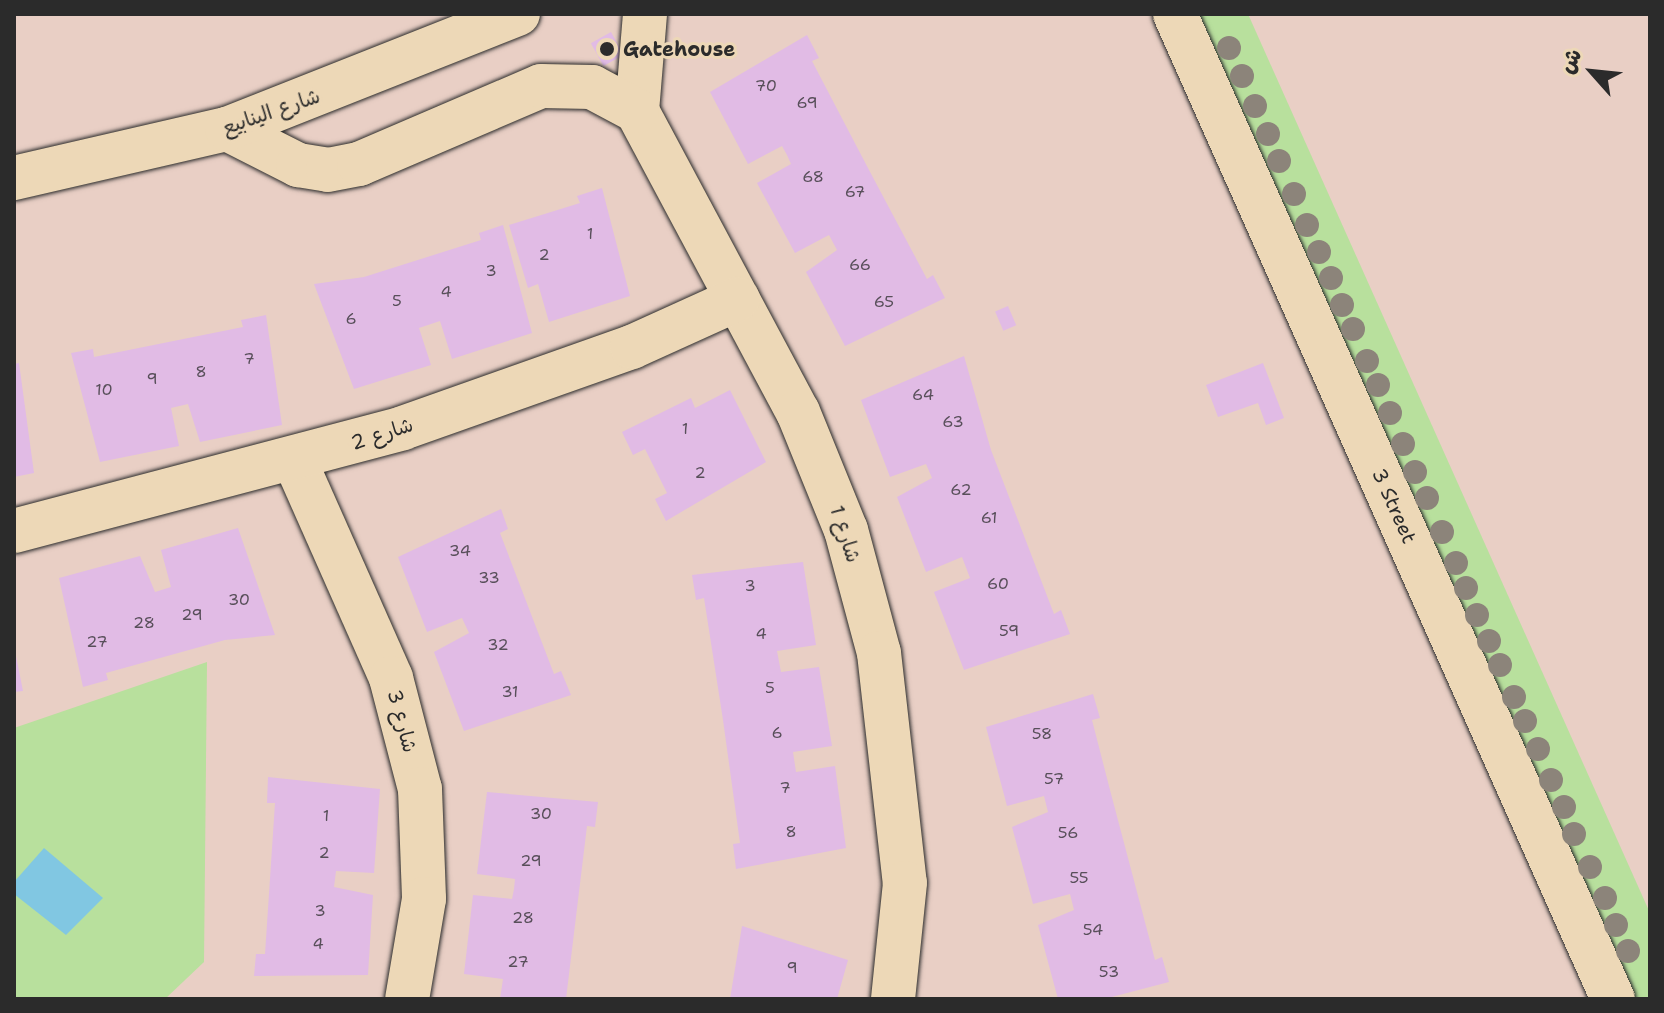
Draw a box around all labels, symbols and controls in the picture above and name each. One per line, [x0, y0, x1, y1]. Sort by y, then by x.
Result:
north arrow [1552, 32, 1632, 112]
place label: Gatehouse [623, 37, 735, 61]
marker: Gatehouse [598, 40, 616, 58]
text: ش [1552, 44, 1589, 78]
house number: 70 [755, 76, 777, 96]
street label: شارع الينابيع [219, 84, 323, 140]
house number: 69 [796, 93, 818, 113]
house number: 68 [802, 167, 824, 187]
house number: 67 [845, 182, 865, 202]
house number: 1 [587, 224, 593, 244]
house number: 2 [538, 245, 550, 265]
house number: 66 [849, 255, 871, 275]
house number: 3 [485, 261, 497, 281]
house number: 4 [440, 282, 452, 302]
house number: 5 [392, 291, 402, 311]
house number: 65 [874, 292, 894, 312]
house number: 6 [345, 309, 357, 329]
house number: 7 [243, 349, 255, 369]
house number: 8 [195, 362, 207, 382]
house number: 9 [146, 369, 158, 389]
house number: 10 [95, 380, 113, 400]
house number: 64 [912, 385, 934, 405]
house number: 63 [942, 412, 964, 432]
street label: شارع 2 [348, 413, 416, 455]
house number: 1 [682, 419, 688, 439]
house number: 2 [694, 463, 706, 483]
street label: 3 Street [1367, 465, 1421, 547]
house number: 62 [950, 480, 972, 500]
street label: شارع 1 [825, 503, 865, 565]
house number: 61 [981, 508, 997, 528]
house number: 34 [449, 541, 471, 561]
house number: 33 [478, 568, 500, 588]
house number: 60 [987, 574, 1009, 594]
house number: 3 [744, 576, 756, 596]
house number: 30 [228, 590, 250, 610]
house number: 29 [181, 605, 203, 625]
house number: 28 [133, 613, 155, 633]
house number: 59 [999, 621, 1019, 641]
house number: 4 [755, 624, 767, 644]
house number: 27 [86, 632, 108, 652]
house number: 32 [487, 635, 509, 655]
house number: 5 [765, 678, 775, 698]
house number: 31 [501, 682, 519, 702]
street label: شارع 3 [382, 687, 422, 755]
house number: 6 [771, 723, 783, 743]
house number: 58 [1032, 724, 1052, 744]
house number: 57 [1044, 769, 1064, 789]
house number: 7 [779, 778, 791, 798]
house number: 30 [530, 804, 552, 824]
house number: 1 [323, 806, 329, 826]
house number: 8 [785, 822, 797, 842]
house number: 56 [1058, 823, 1078, 843]
house number: 2 [318, 843, 330, 863]
house number: 29 [520, 851, 542, 871]
house number: 55 [1069, 868, 1089, 888]
house number: 3 [314, 901, 326, 921]
house number: 28 [512, 908, 534, 928]
house number: 54 [1083, 920, 1103, 940]
house number: 4 [312, 934, 324, 954]
house number: 27 [507, 952, 529, 972]
house number: 9 [786, 958, 798, 978]
house number: 53 [1099, 962, 1119, 982]

